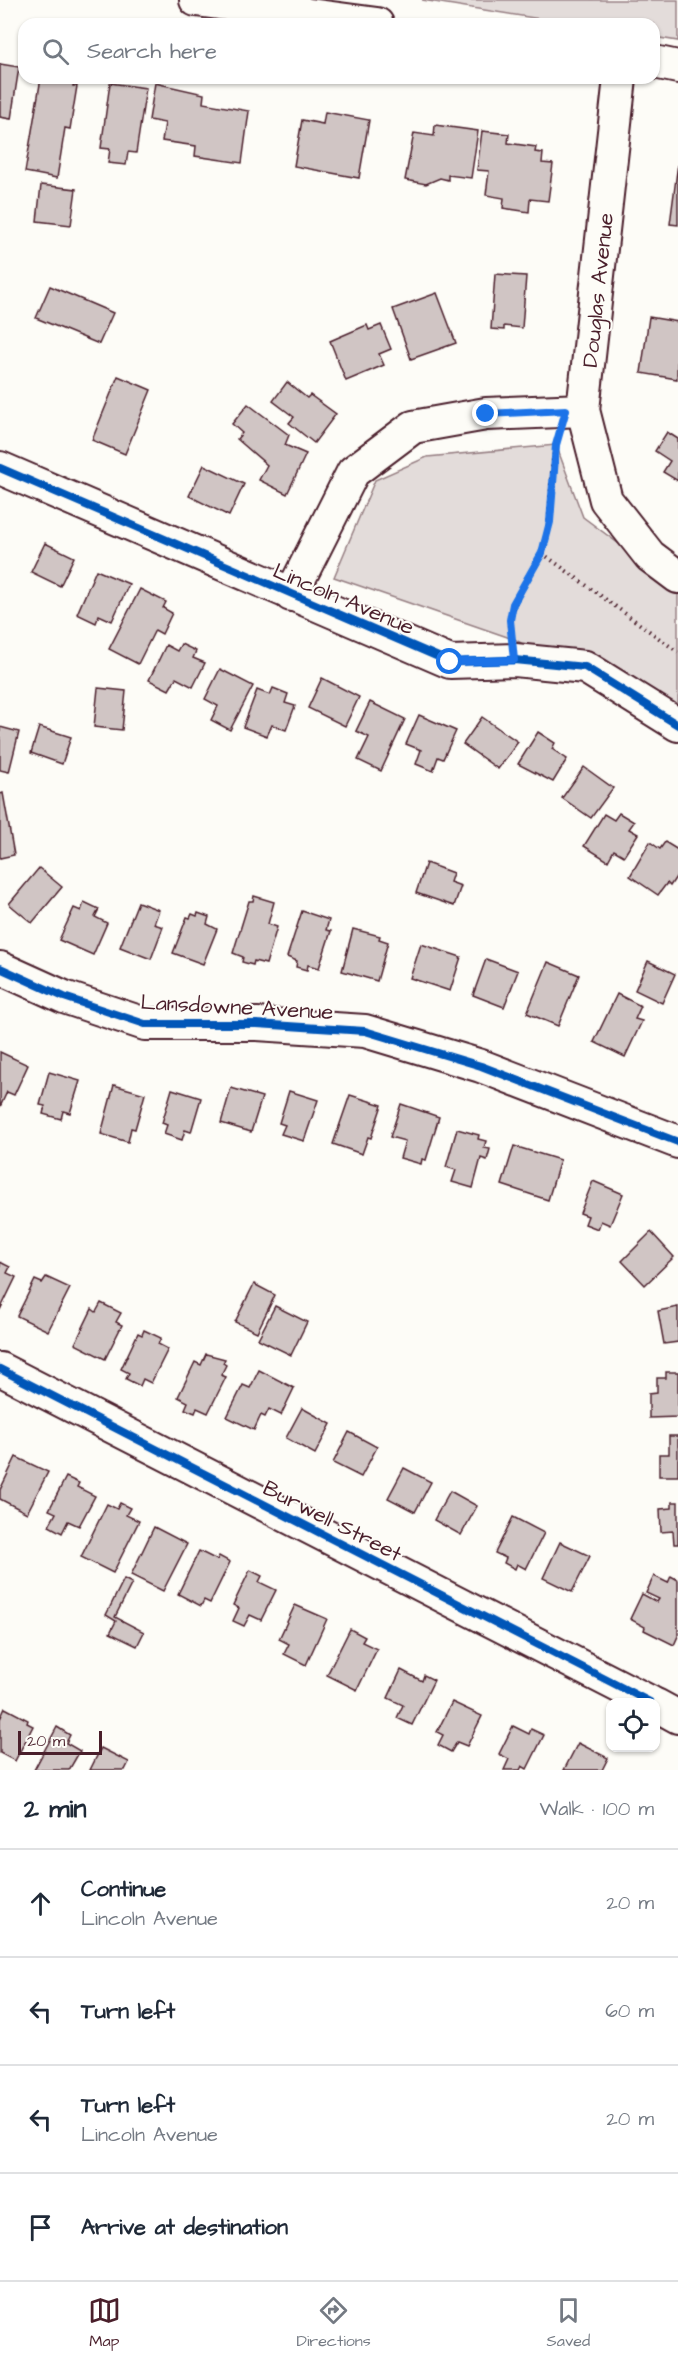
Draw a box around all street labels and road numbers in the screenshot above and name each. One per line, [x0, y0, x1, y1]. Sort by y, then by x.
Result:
street label: Douglas Avenue [575, 211, 623, 369]
street label: Lincoln Avenue [268, 556, 419, 643]
street label: Lansdowne Avenue [140, 987, 334, 1028]
street label: Burwell Street [257, 1473, 407, 1570]

